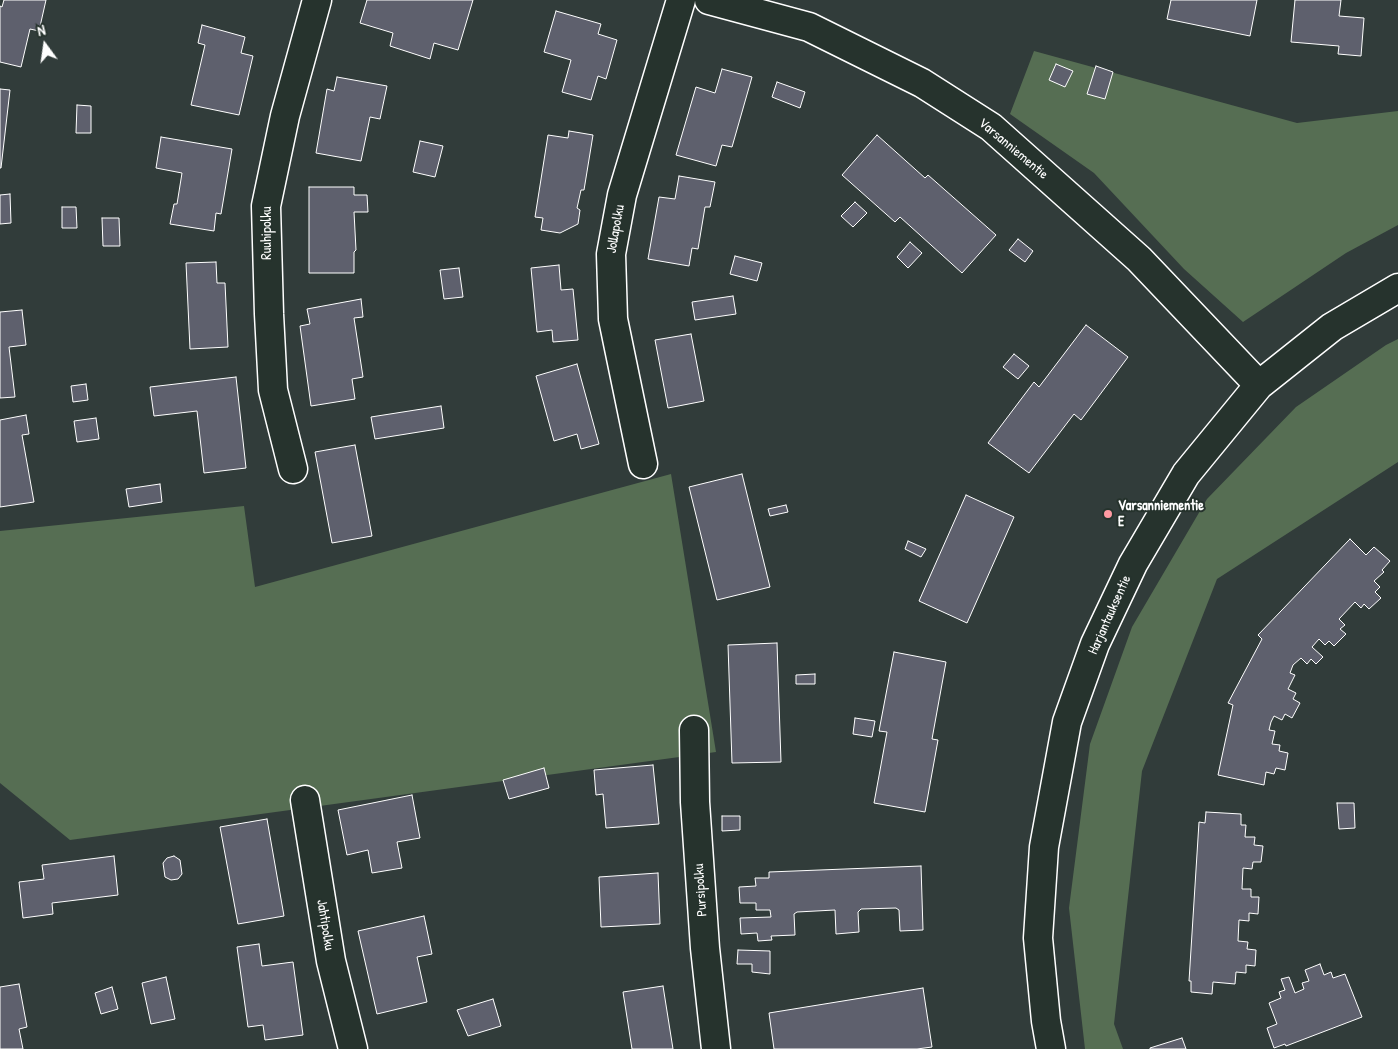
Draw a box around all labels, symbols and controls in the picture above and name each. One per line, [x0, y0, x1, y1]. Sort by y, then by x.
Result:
north arrow [20, 20, 70, 70]
text: N [35, 20, 47, 40]
street label: Varsanniementie [975, 115, 1051, 183]
street label: Jollapolku [603, 203, 629, 255]
street label: Ruuhipolku [259, 206, 275, 260]
place label: Varsanniementie E [1118, 498, 1204, 530]
marker: Varsanniementie E [1102, 508, 1114, 520]
street label: Harjantauksentie [1085, 573, 1135, 657]
street label: Pursipolku [691, 863, 711, 917]
street label: Jahtipolku [313, 898, 337, 952]

